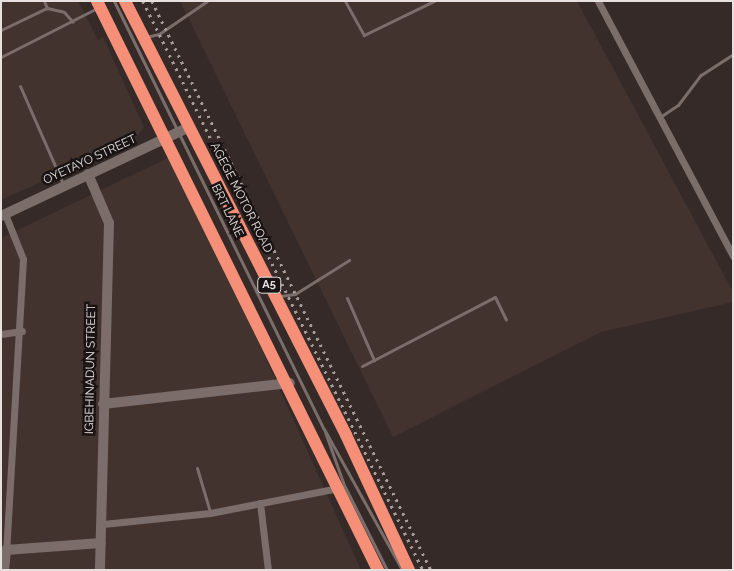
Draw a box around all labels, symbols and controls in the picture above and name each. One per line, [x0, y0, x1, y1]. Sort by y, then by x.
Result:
street label: OYETAYO STREET [41, 132, 139, 188]
street label: AGEGE MOTOR ROAD [207, 140, 275, 256]
street label: BRT LANE [208, 182, 246, 240]
road number: A5 [256, 276, 282, 294]
street label: IGBEHINADUN STREET [83, 304, 99, 434]

